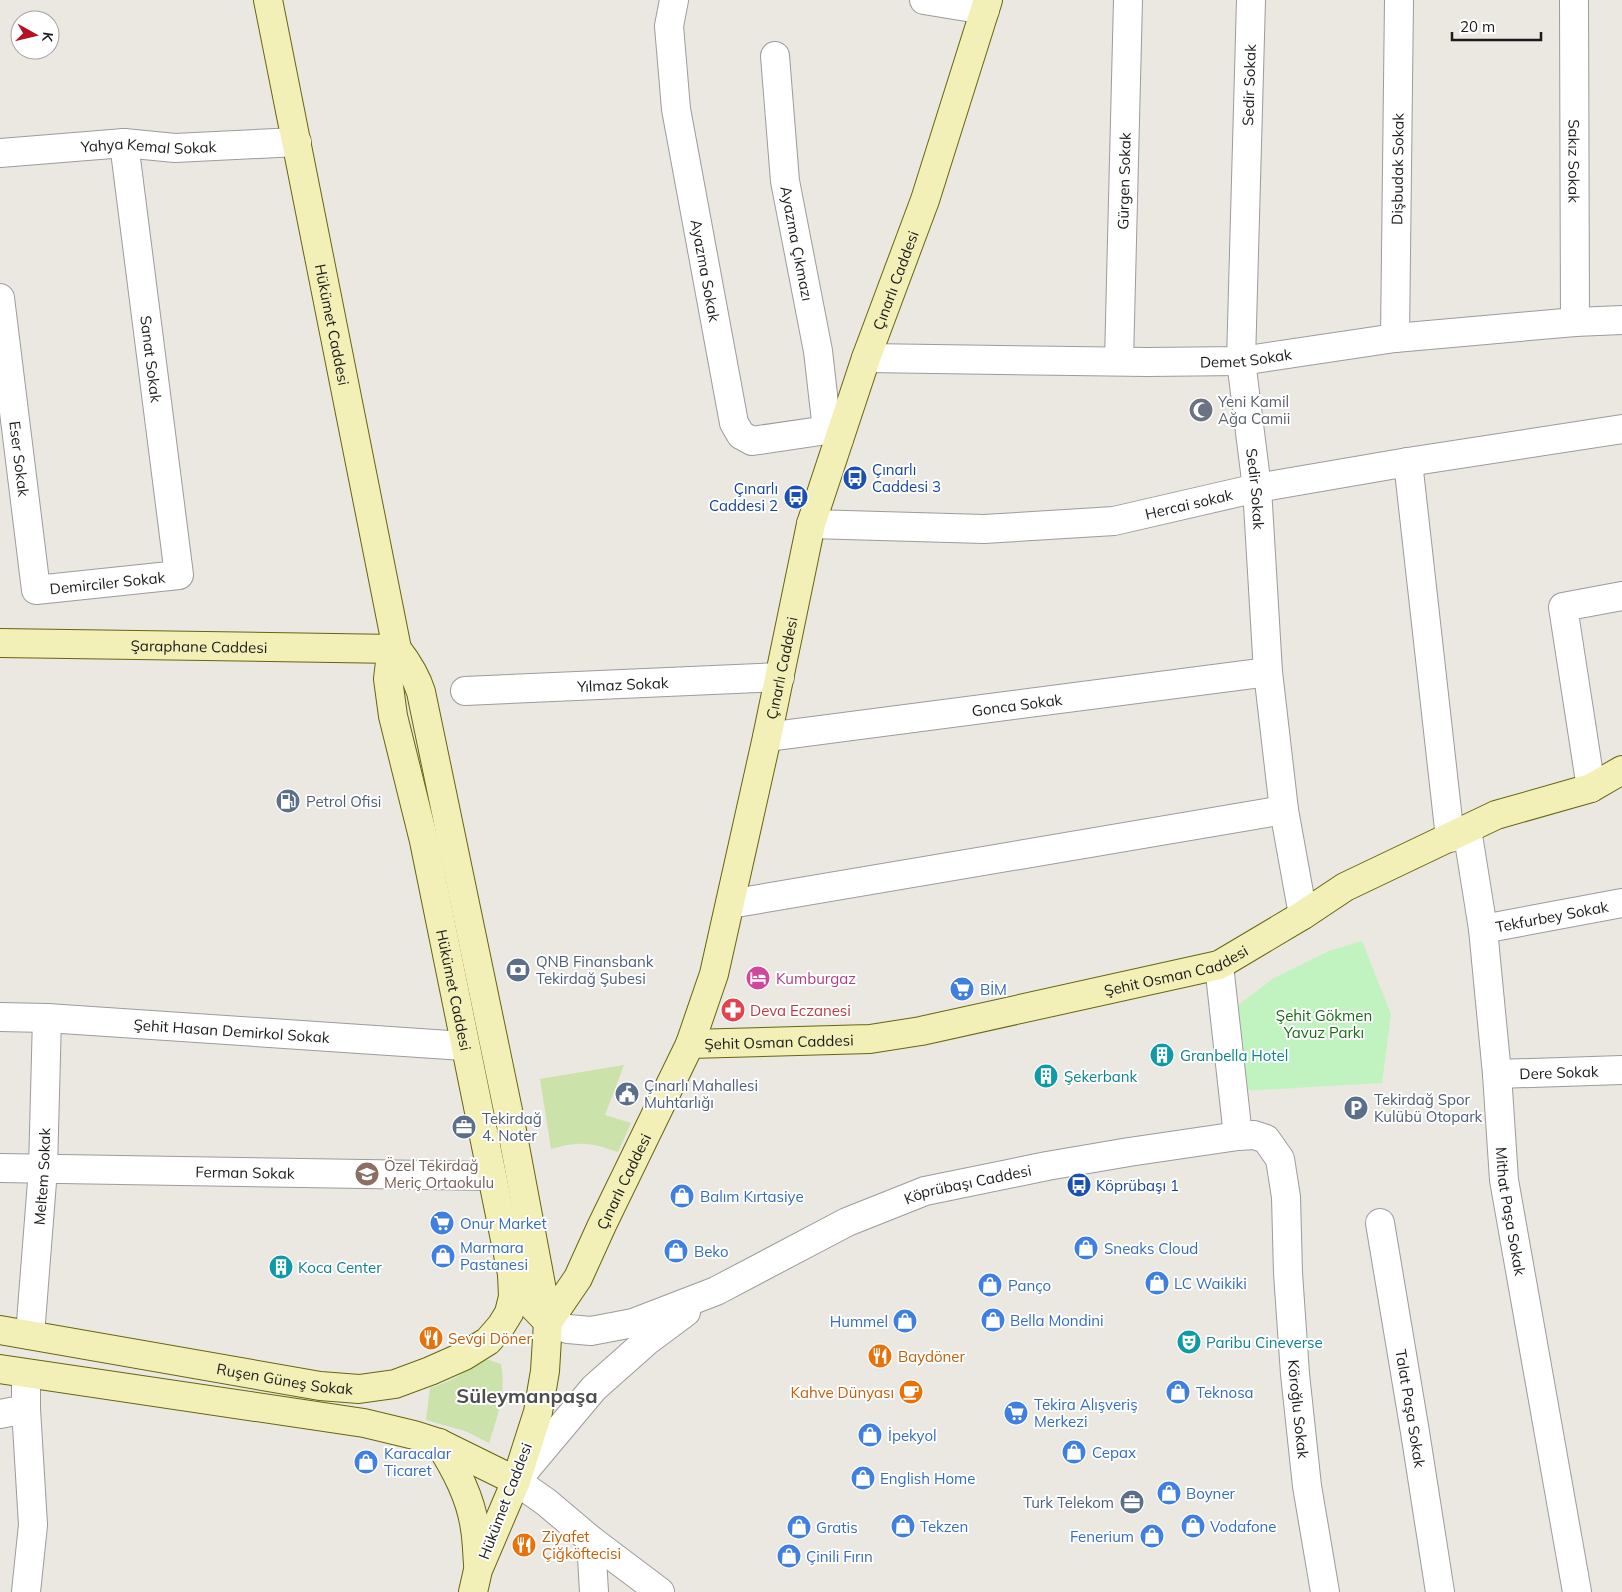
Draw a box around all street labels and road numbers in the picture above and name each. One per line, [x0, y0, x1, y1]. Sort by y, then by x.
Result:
street label: Sedir Sokak [1238, 44, 1260, 126]
street label: Dişbudak Sokak [1387, 113, 1407, 225]
street label: Sakız Sokak [1565, 119, 1584, 203]
street label: Gürgen Sokak [1113, 132, 1134, 230]
street label: Yahya Kemal Sokak [79, 133, 217, 158]
street label: Ayazma Çıkmazı [777, 184, 818, 302]
street label: Ayazma Sokak [687, 218, 725, 323]
street label: Çınarlı Caddesi [868, 228, 922, 332]
street label: Hükümet Caddesi [311, 262, 354, 387]
street label: Sanat Sokak [136, 314, 166, 404]
street label: Demet Sokak [1200, 344, 1293, 371]
street label: Eser Sokak [6, 420, 34, 498]
street label: Sedir Sokak [1243, 447, 1269, 531]
street label: Hercai sokak [1143, 484, 1235, 523]
street label: Demirciler Sokak [49, 567, 166, 598]
street label: Çınarlı Caddesi [761, 615, 801, 721]
street label: Şaraphane Caddesi [130, 635, 267, 657]
street label: Yılmaz Sokak [576, 672, 669, 696]
street label: Gonca Sokak [971, 689, 1064, 720]
street label: Tekfurbey Sokak [1494, 896, 1610, 936]
street label: Hükümet Caddesi [433, 928, 476, 1052]
street label: Şehit Osman Caddesi [1102, 941, 1251, 1000]
street label: Şehit Hasan Demirkol Sokak [133, 1014, 330, 1046]
street label: Şehit Osman Caddesi [704, 1030, 854, 1053]
street label: Dere Sokak [1519, 1061, 1599, 1083]
street label: Meltem Sokak [29, 1127, 54, 1226]
street label: Çınarlı Caddesi [592, 1130, 655, 1232]
street label: Mithat Paşa Sokak [1492, 1146, 1530, 1277]
street label: Köprübaşı Caddesi [901, 1160, 1033, 1208]
street label: Ferman Sokak [195, 1162, 295, 1182]
street label: Talat Paşa Sokak [1392, 1348, 1430, 1469]
street label: Ruşen Güneş Sokak [215, 1359, 354, 1398]
street label: Köroğlu Sokak [1285, 1359, 1314, 1460]
street label: Hükümet Caddesi [474, 1440, 536, 1562]

